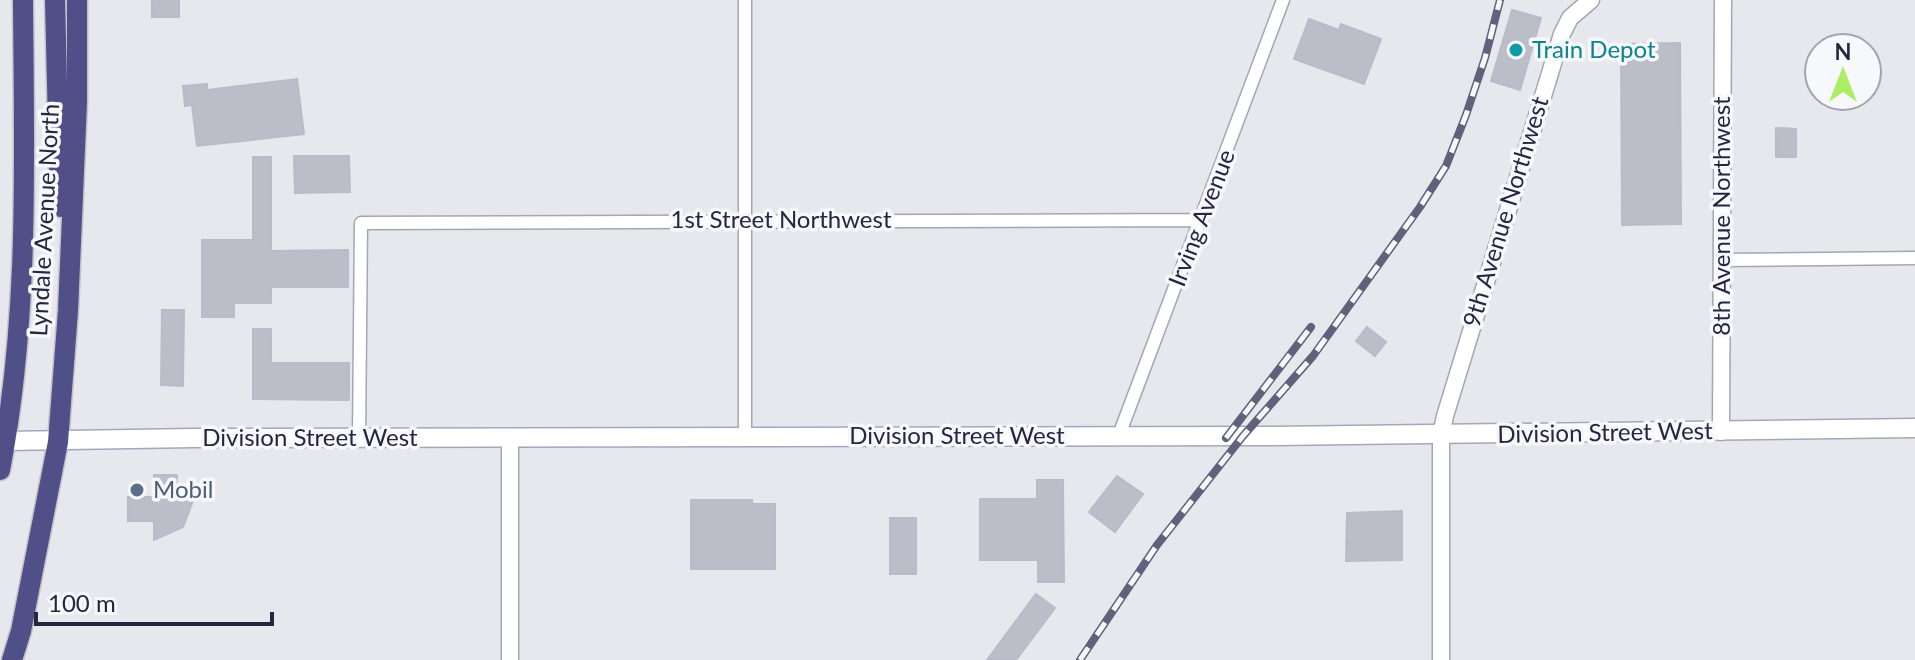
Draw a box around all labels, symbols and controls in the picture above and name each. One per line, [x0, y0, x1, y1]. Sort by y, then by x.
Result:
north arrow [1803, 32, 1883, 112]
place label: Train Depot [1532, 34, 1656, 63]
text: N [1835, 38, 1851, 65]
marker: Train Depot [1507, 41, 1525, 59]
street label: 9th Avenue Northwest [1456, 92, 1554, 330]
street label: 8th Avenue Northwest [1706, 96, 1735, 336]
street label: Lyndale Avenue North [23, 103, 64, 337]
street label: Irving Avenue [1161, 145, 1240, 290]
street label: 1st Street Northwest [671, 204, 892, 233]
street label: Division Street West [1497, 415, 1713, 448]
street label: Division Street West [849, 420, 1065, 449]
street label: Division Street West [202, 422, 418, 451]
place label: Mobil [153, 474, 213, 503]
marker: Mobil [128, 481, 146, 499]
scale bar [36, 576, 272, 626]
text: 100 m [48, 588, 116, 617]

